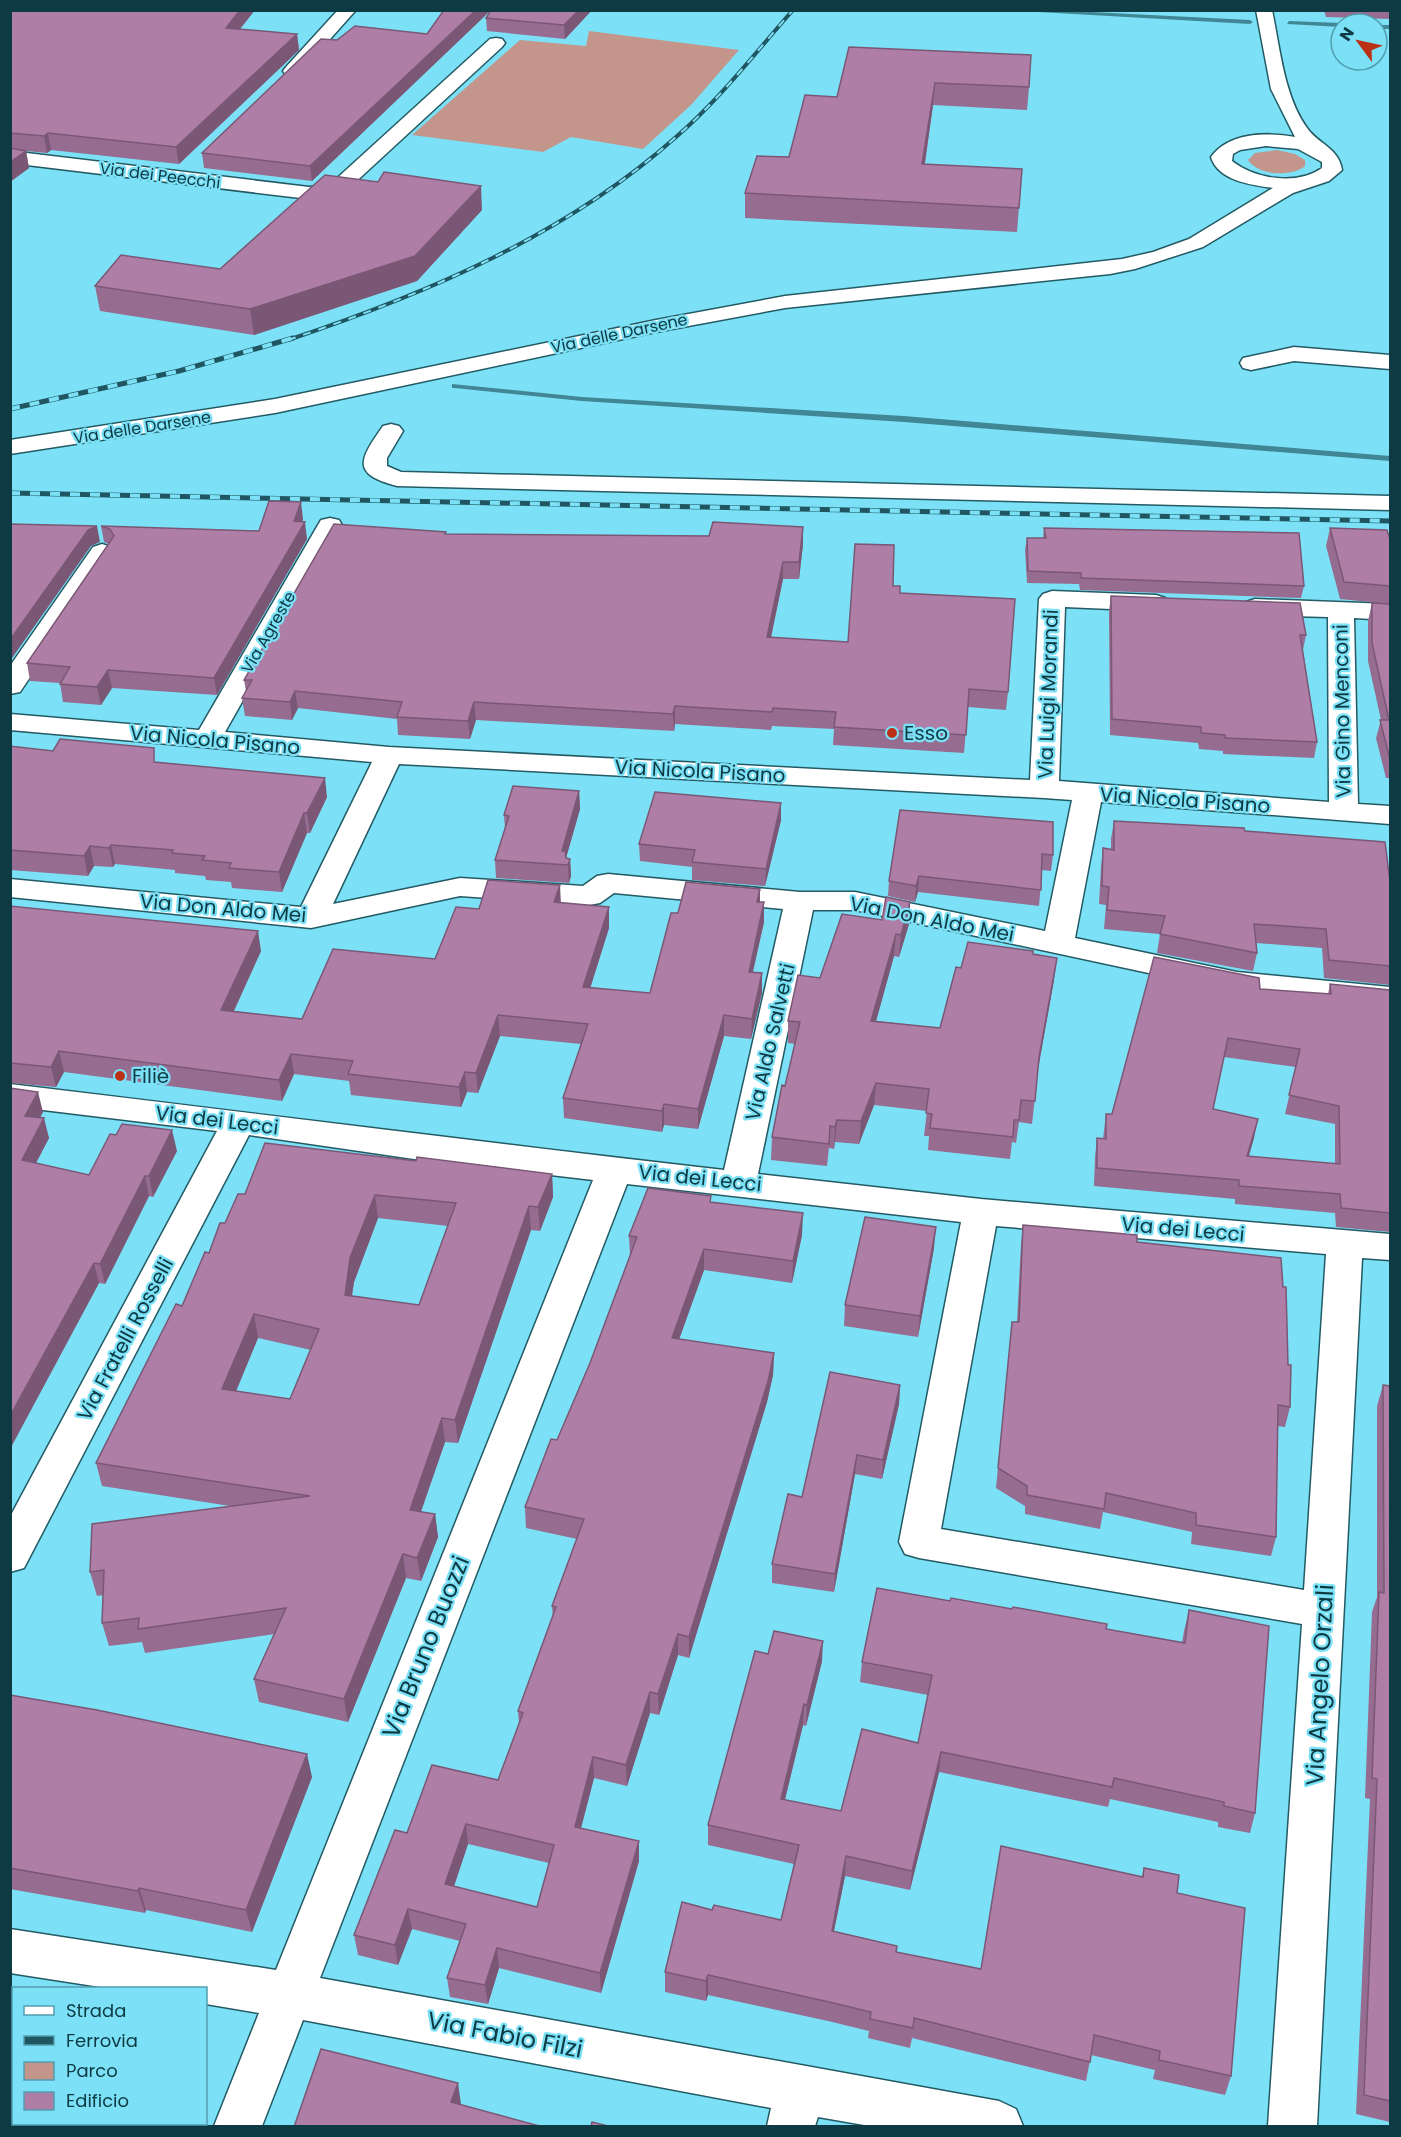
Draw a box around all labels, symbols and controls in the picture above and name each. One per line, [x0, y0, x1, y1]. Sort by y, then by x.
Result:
north arrow [1329, 12, 1389, 72]
text: N [1334, 23, 1360, 45]
street label: Via dei Peecchi [98, 157, 222, 194]
street label: Via delle Darsene [549, 308, 690, 359]
street label: Via delle Darsene [72, 405, 213, 450]
street label: Via Agreste [236, 587, 301, 678]
street label: Via Luigi Morandi [1031, 609, 1065, 779]
street label: Via Gino Menconi [1326, 624, 1358, 798]
street label: Via Nicola Pisano [129, 719, 301, 761]
place label: Esso [904, 719, 948, 747]
marker: Esso [885, 726, 899, 740]
street label: Via Nicola Pisano [614, 753, 786, 789]
street label: Via Nicola Pisano [1099, 780, 1271, 820]
street label: Via Don Aldo Mei [139, 887, 307, 929]
street label: Via Don Aldo Mei [847, 889, 1017, 949]
street label: Via Aldo Salvetti [738, 961, 802, 1123]
place label: Filiè [132, 1062, 169, 1090]
marker: Filiè [113, 1069, 127, 1083]
street label: Via dei Lecci [154, 1099, 280, 1141]
street label: Via dei Lecci [637, 1158, 763, 1198]
street label: Via dei Lecci [1120, 1210, 1246, 1248]
street label: Via Fratelli Rosselli [70, 1252, 180, 1426]
street label: Via Bruno Buozzi [374, 1551, 477, 1743]
street label: Via Angelo Orzali [1298, 1583, 1341, 1787]
legend [12, 1987, 207, 2125]
text: Strada [66, 1998, 126, 2023]
street label: Via Fabio Filzi [425, 2003, 586, 2066]
text: Ferrovia [66, 2028, 138, 2053]
text: Parco [66, 2058, 118, 2083]
text: Edificio [66, 2088, 129, 2113]

